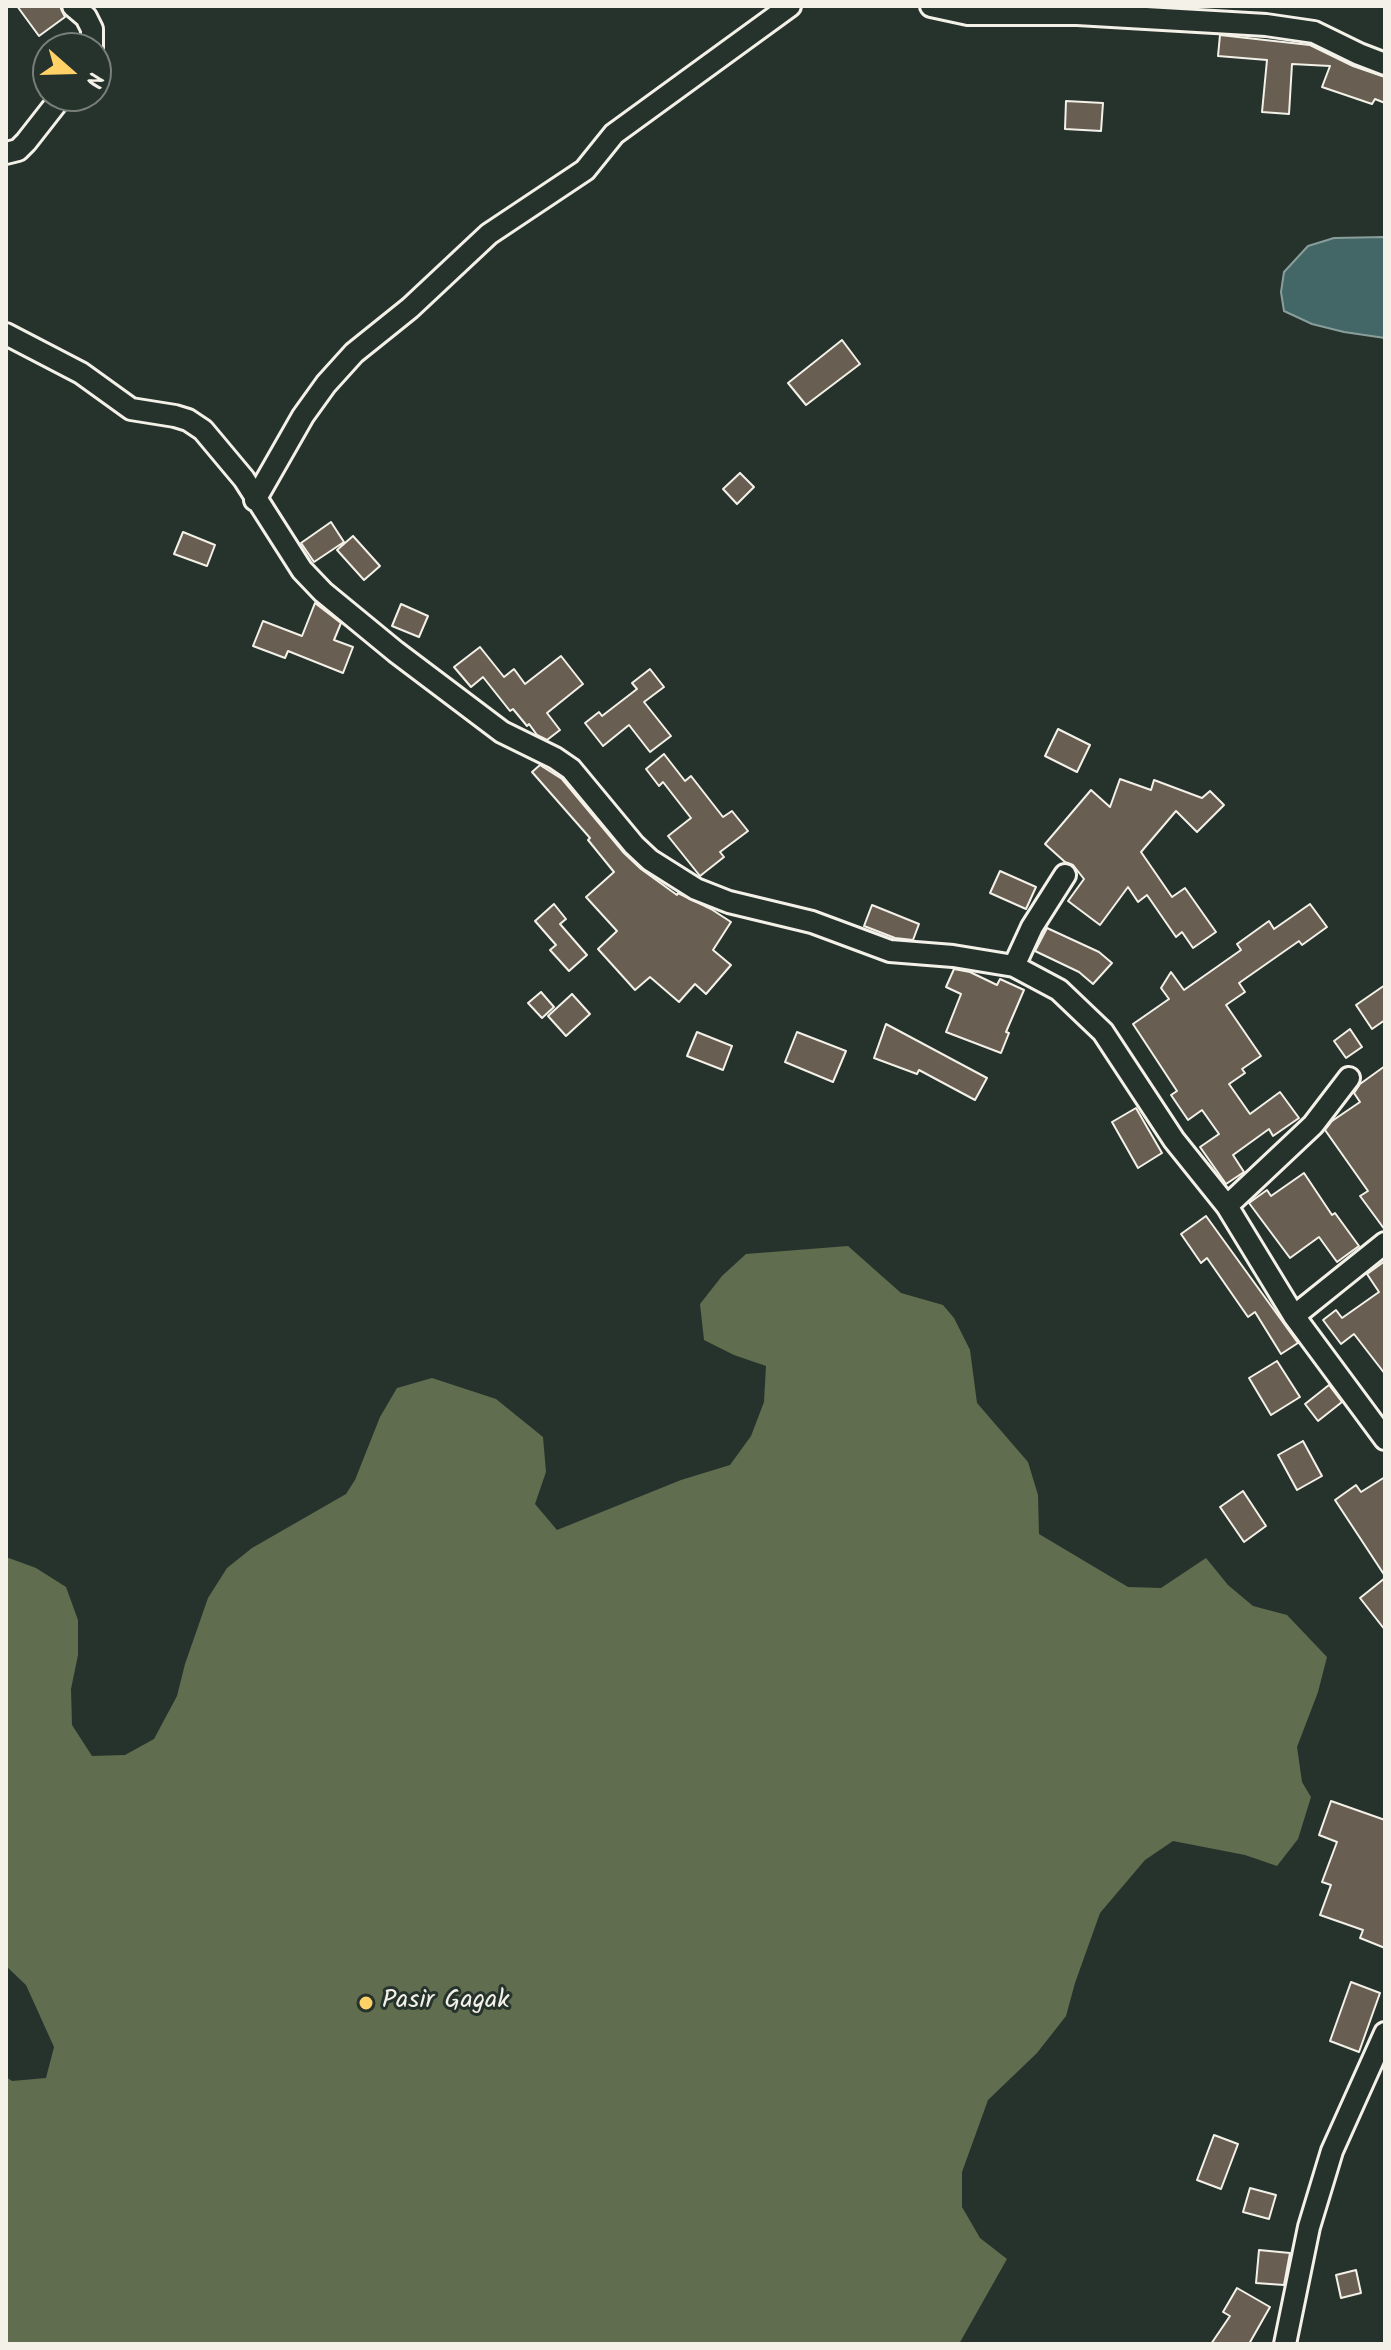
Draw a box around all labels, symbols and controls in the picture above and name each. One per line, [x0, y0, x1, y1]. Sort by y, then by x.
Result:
north arrow [32, 32, 112, 112]
text: N [74, 67, 112, 92]
place label: Pasir Gagak [382, 1987, 509, 2019]
marker: Pasir Gagak [357, 1994, 375, 2012]

